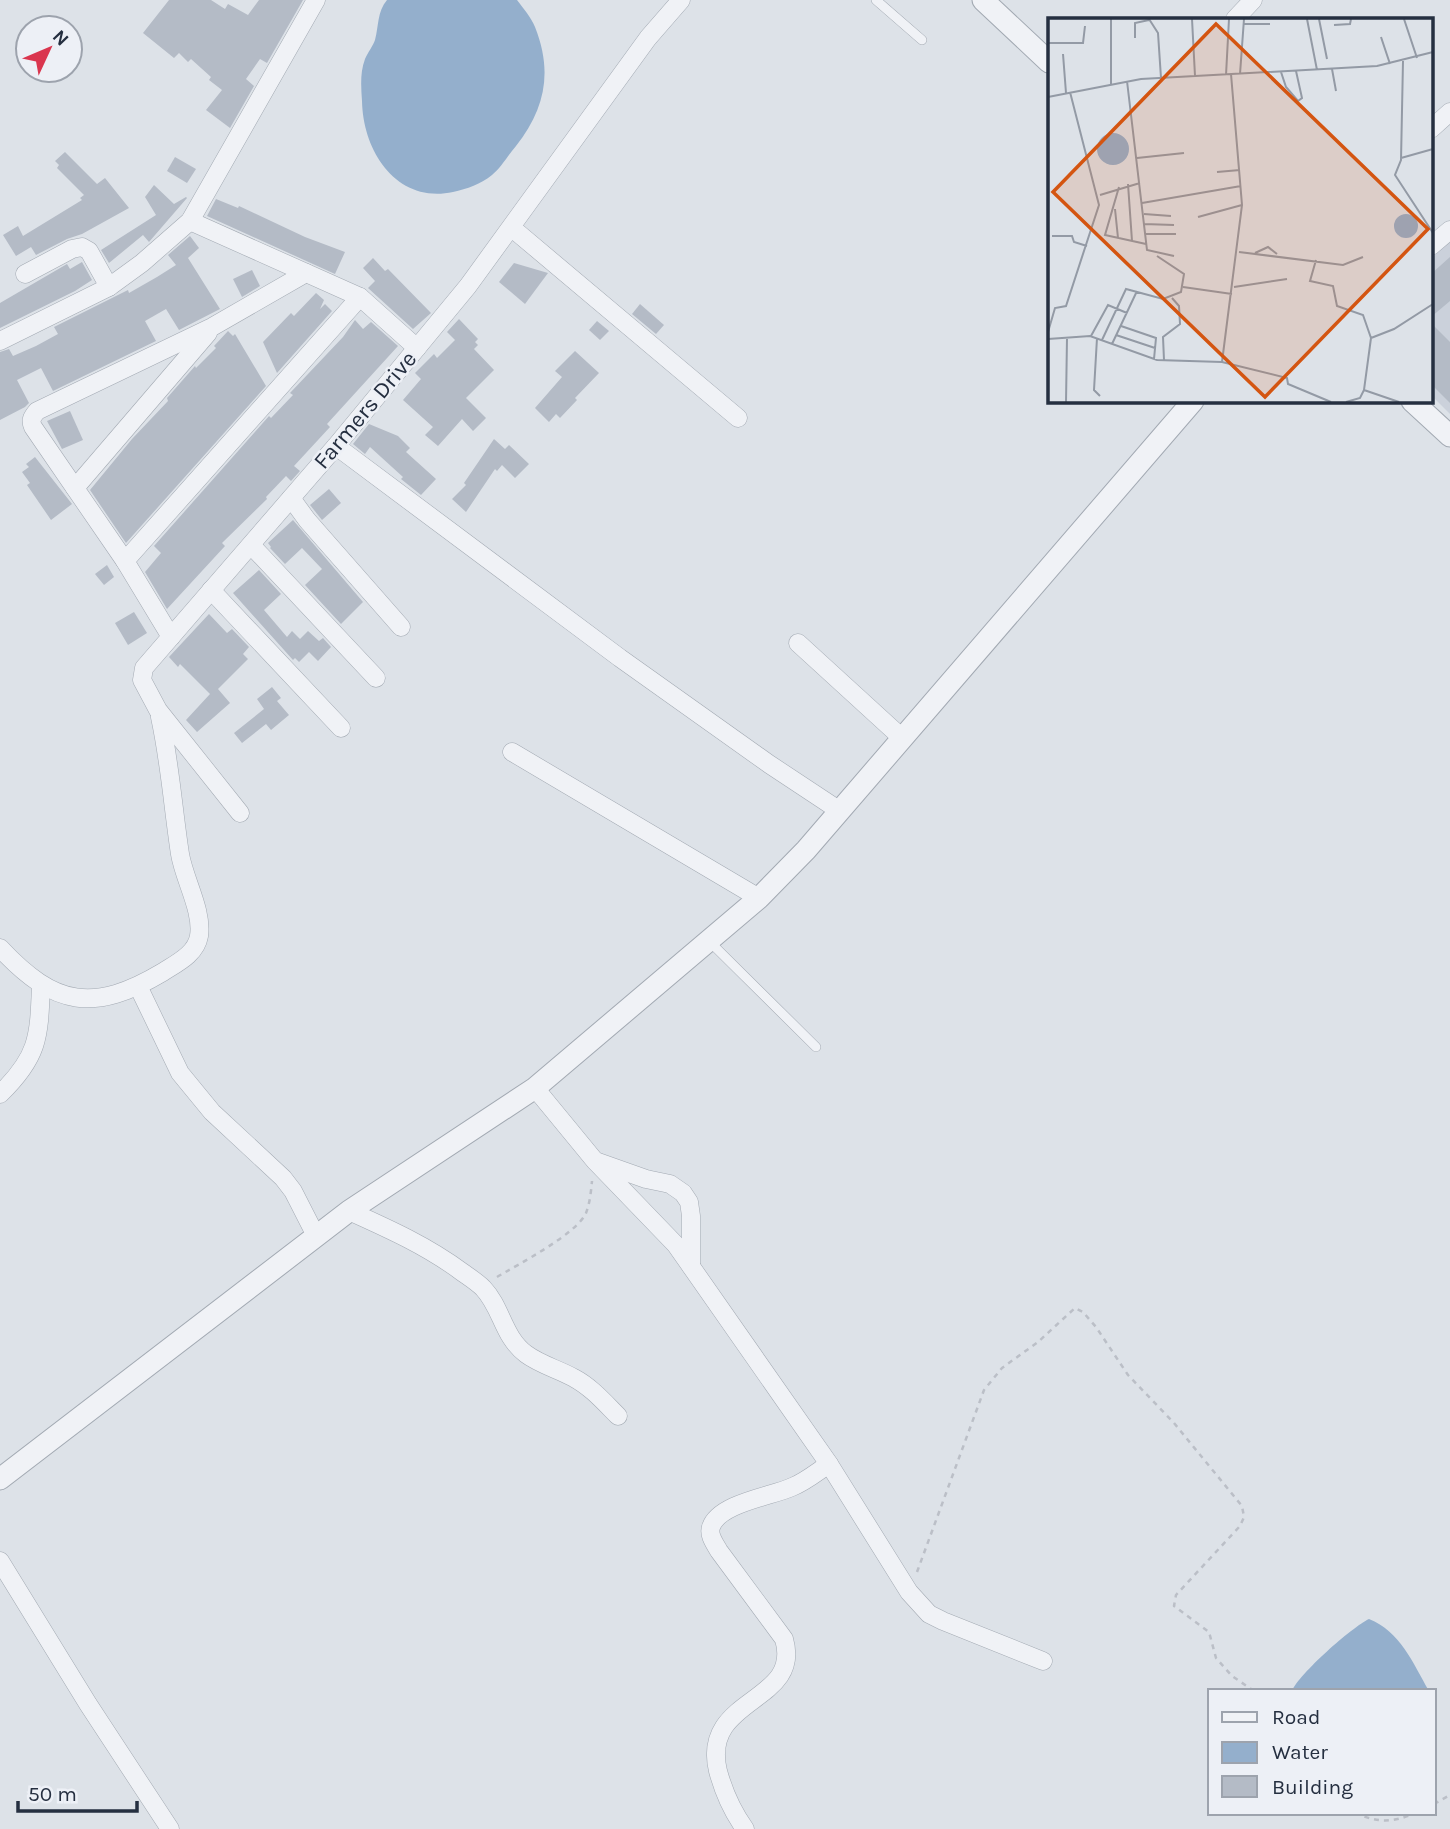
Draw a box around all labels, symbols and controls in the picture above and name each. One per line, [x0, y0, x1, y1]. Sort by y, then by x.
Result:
north arrow [14, 14, 84, 84]
inset map [1048, 18, 1432, 402]
text: N [48, 25, 73, 50]
street label: Farmers Drive [308, 346, 422, 474]
legend [1208, 1689, 1436, 1815]
text: Road [1272, 1705, 1320, 1729]
text: Water [1272, 1740, 1328, 1764]
scale bar [18, 1770, 136, 1814]
text: Building [1272, 1775, 1353, 1799]
text: 50 m [28, 1782, 77, 1806]

